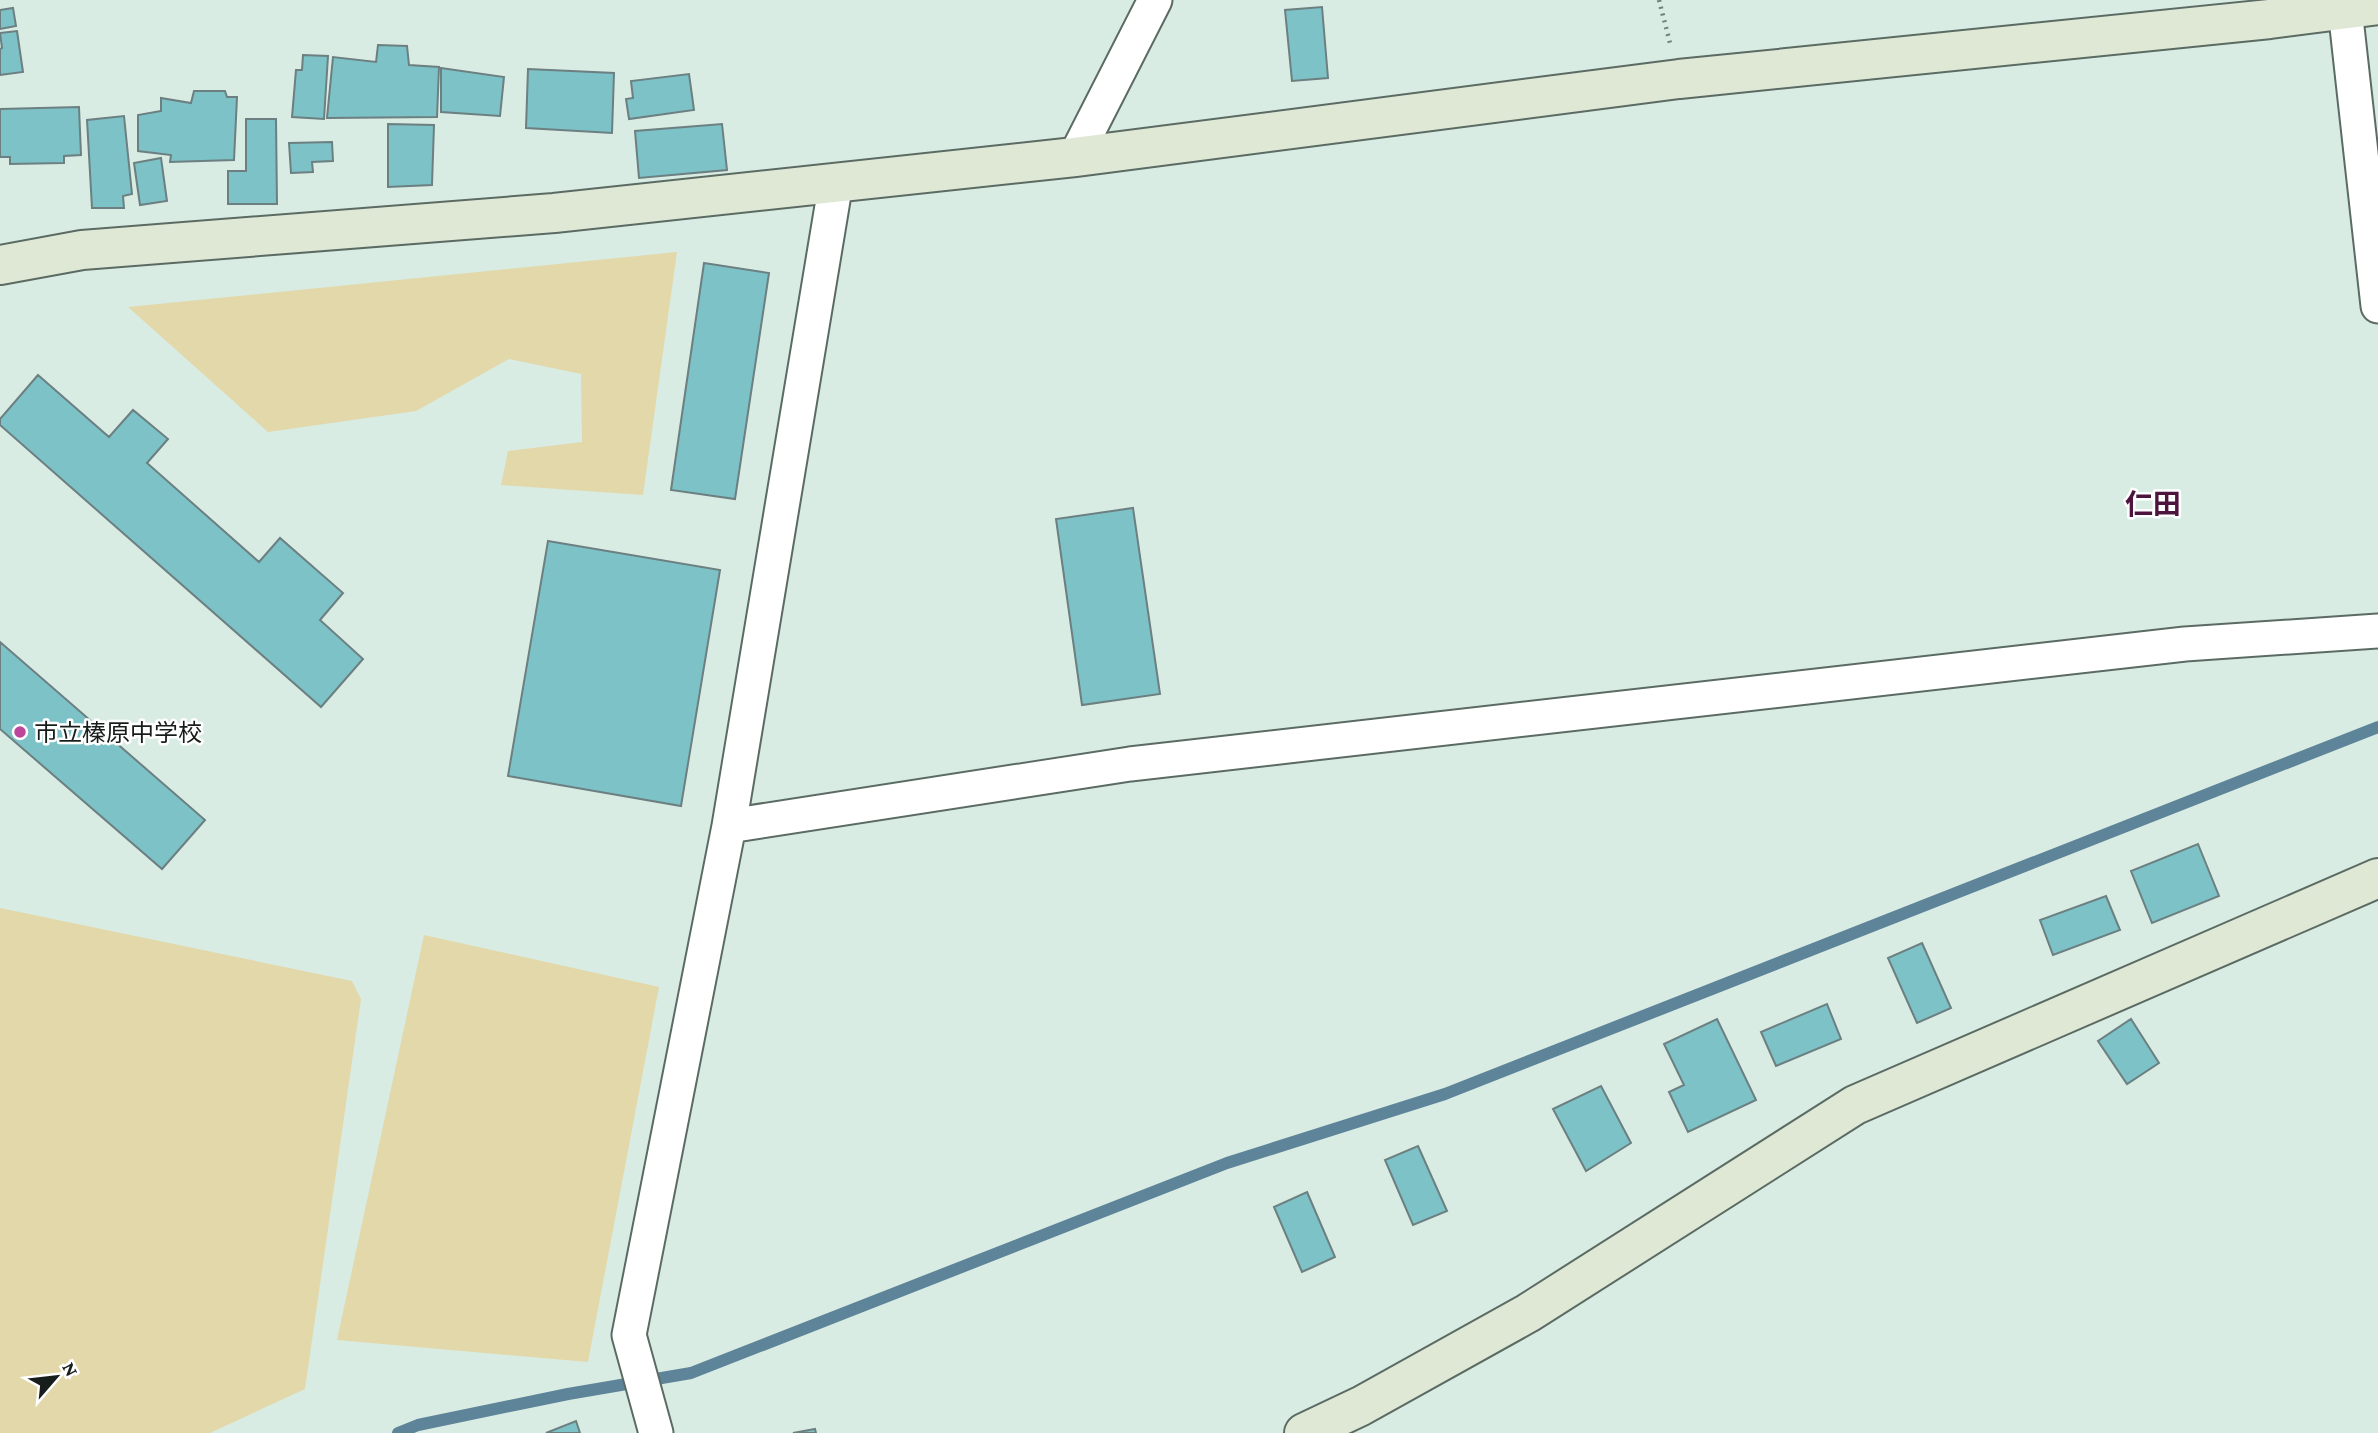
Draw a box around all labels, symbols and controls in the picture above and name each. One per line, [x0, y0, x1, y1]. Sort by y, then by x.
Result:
district label: 仁田 [2125, 489, 2181, 520]
place label: 市立榛原中学校 [34, 719, 202, 746]
marker: 市立榛原中学校 [12, 724, 28, 740]
north arrow [21, 1342, 91, 1412]
text: N [58, 1359, 83, 1380]

